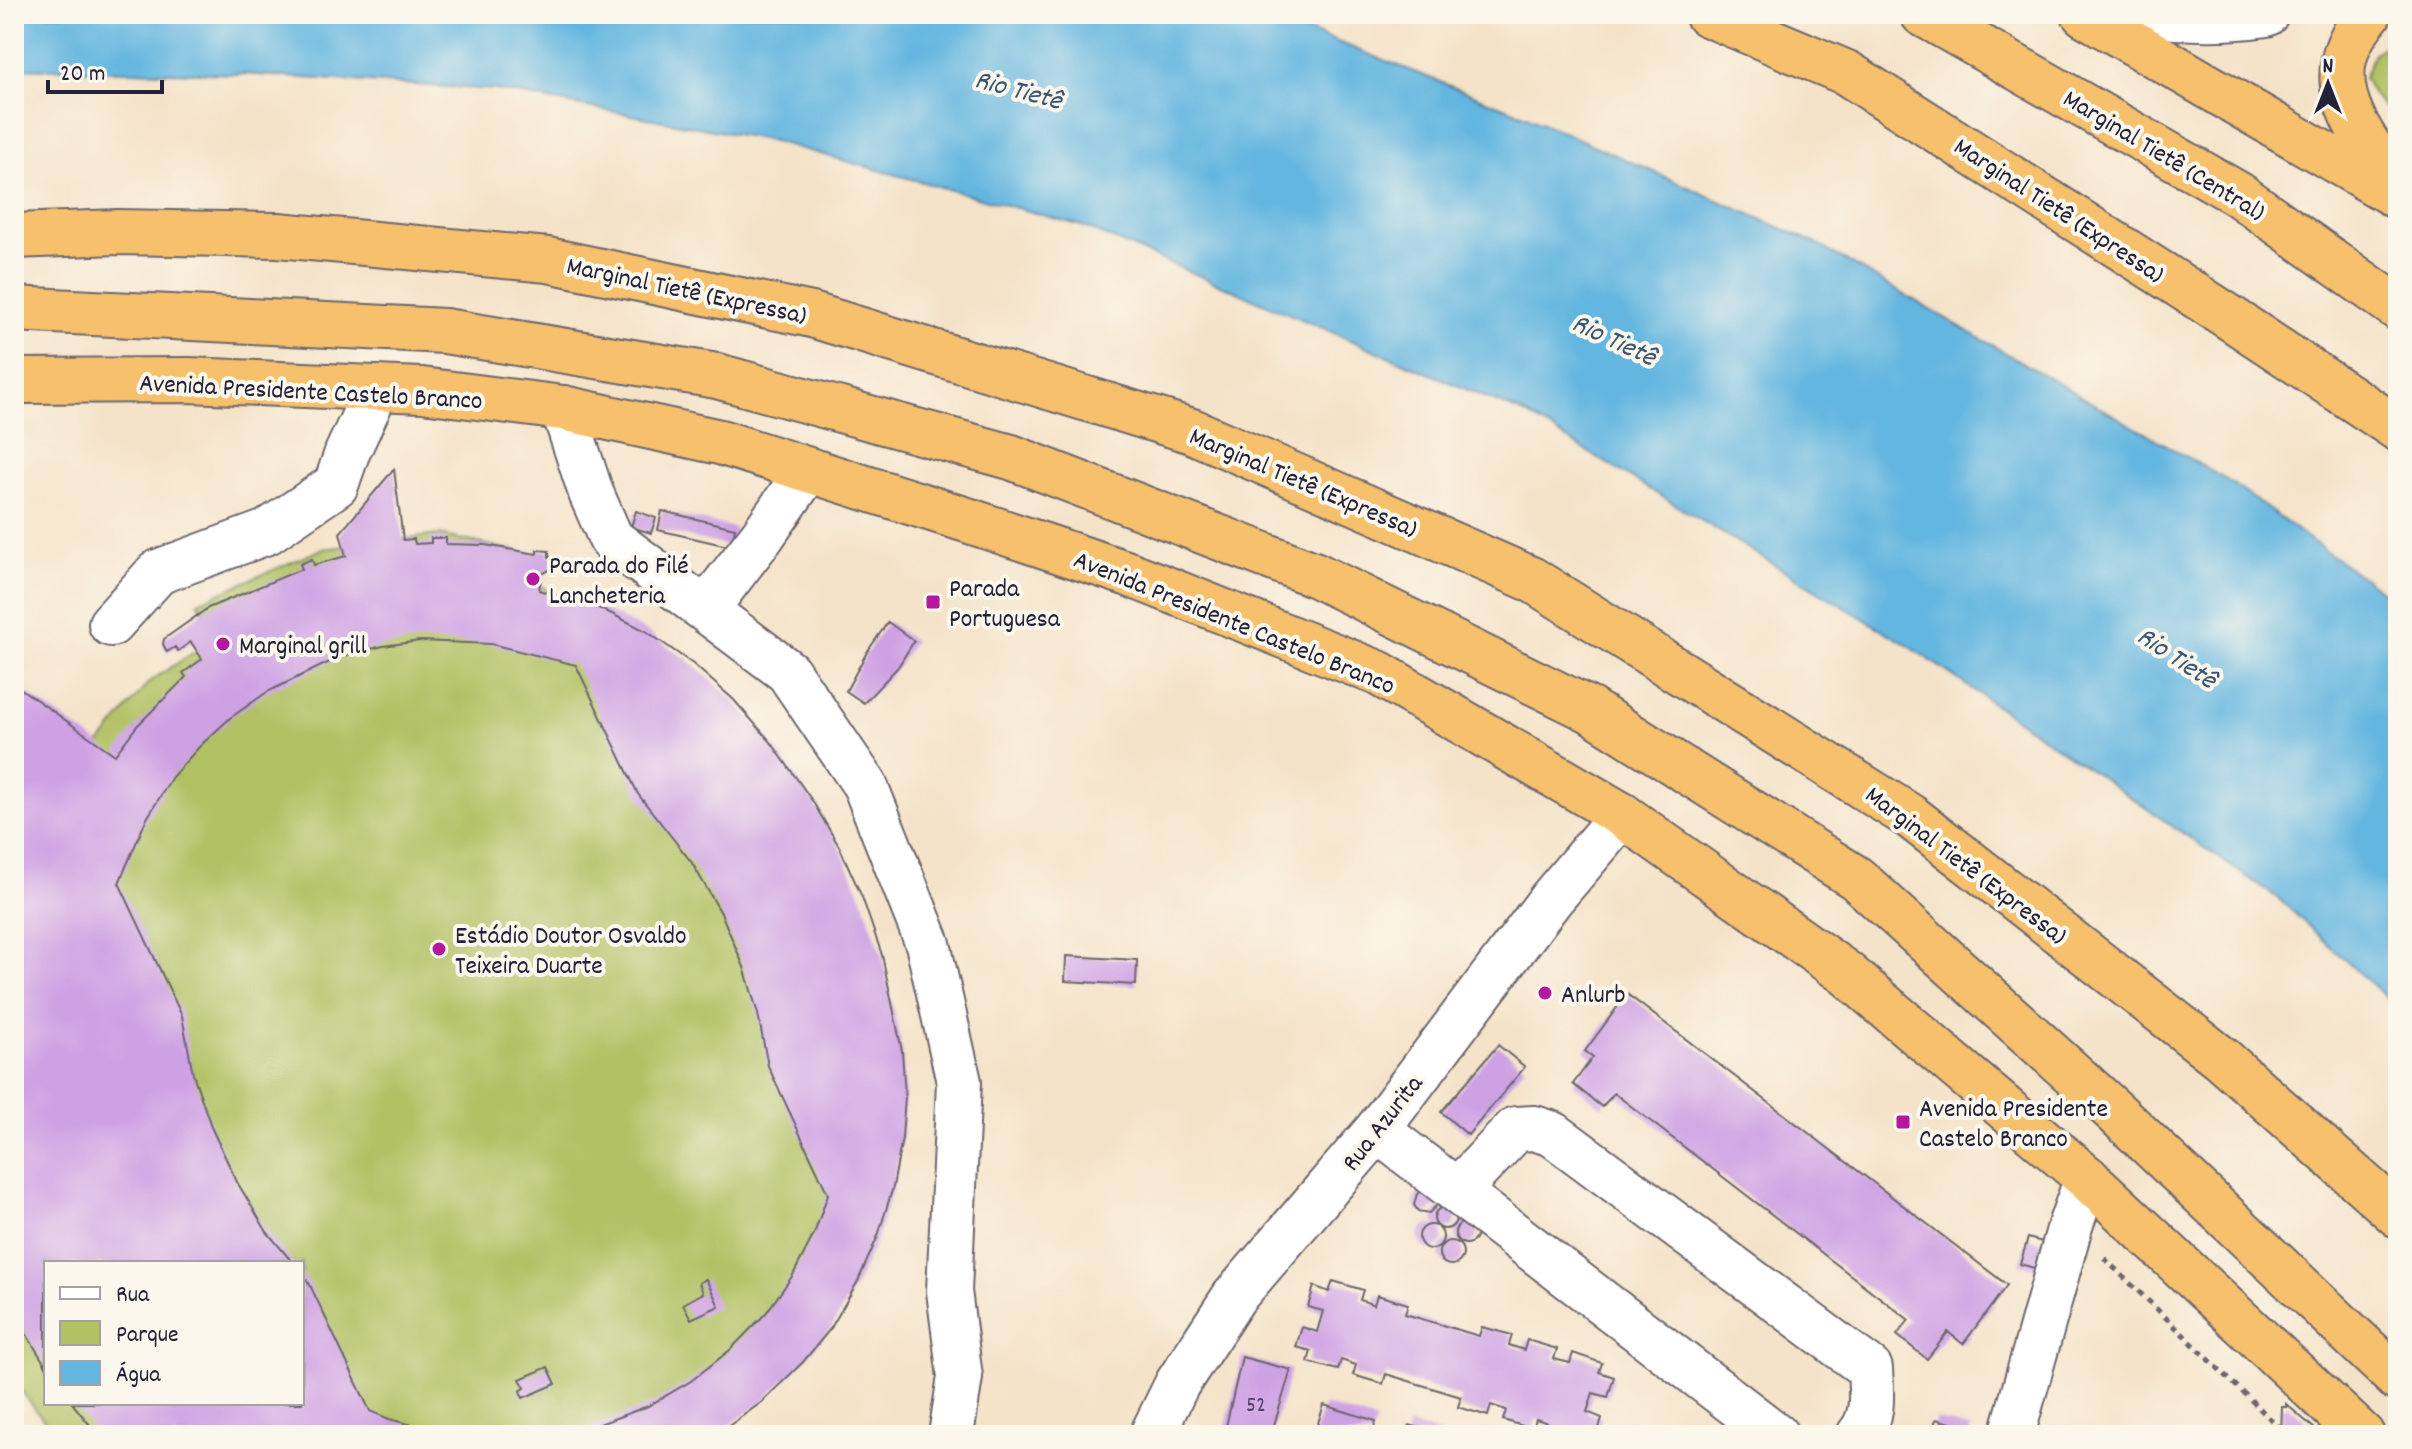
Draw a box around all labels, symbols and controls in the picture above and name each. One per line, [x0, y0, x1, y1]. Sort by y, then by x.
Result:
scale bar [48, 44, 162, 94]
north arrow [2288, 44, 2368, 124]
text: N [2323, 52, 2334, 83]
text: 20 m [60, 58, 106, 92]
water label: Rio Tietê [970, 62, 1068, 124]
street label: Marginal Tietê (Central) [2055, 82, 2271, 232]
street label: Marginal Tietê (Expressa) [1945, 130, 2171, 294]
street label: Marginal Tietê (Expressa) [563, 249, 810, 336]
water label: Rio Tietê [1564, 306, 1663, 380]
street label: Avenida Presidente Castelo Branco [138, 366, 483, 421]
street label: Marginal Tietê (Expressa) [1183, 419, 1422, 549]
street label: Avenida Presidente Castelo Branco [1067, 543, 1400, 706]
place label: Parada do Filé Lancheteria [549, 549, 689, 616]
marker: Parada do Filé Lancheteria [524, 570, 542, 588]
place label: Parada Portuguesa [949, 572, 1061, 639]
marker: Parada Portuguesa [924, 593, 942, 611]
water label: Rio Tietê [2127, 619, 2225, 703]
place label: Marginal grill [239, 629, 367, 666]
marker: Marginal grill [214, 635, 232, 653]
street label: Marginal Tietê (Expressa) [1856, 778, 2074, 955]
place label: Estádio Doutor Osvaldo Teixeira Duarte [455, 919, 687, 986]
marker: Estádio Doutor Osvaldo Teixeira Duarte [430, 940, 448, 958]
place label: Anlurb [1561, 978, 1626, 1015]
marker: Anlurb [1536, 984, 1554, 1002]
street label: Rua Azurita [1334, 1067, 1434, 1180]
place label: Avenida Presidente Castelo Branco [1919, 1092, 2108, 1159]
marker: Avenida Presidente Castelo Branco [1894, 1113, 1912, 1131]
legend [44, 1261, 304, 1405]
text: Rua [116, 1279, 150, 1313]
text: Parque [116, 1319, 179, 1353]
text: Água [116, 1359, 161, 1393]
house number: 52 [1246, 1391, 1266, 1422]

